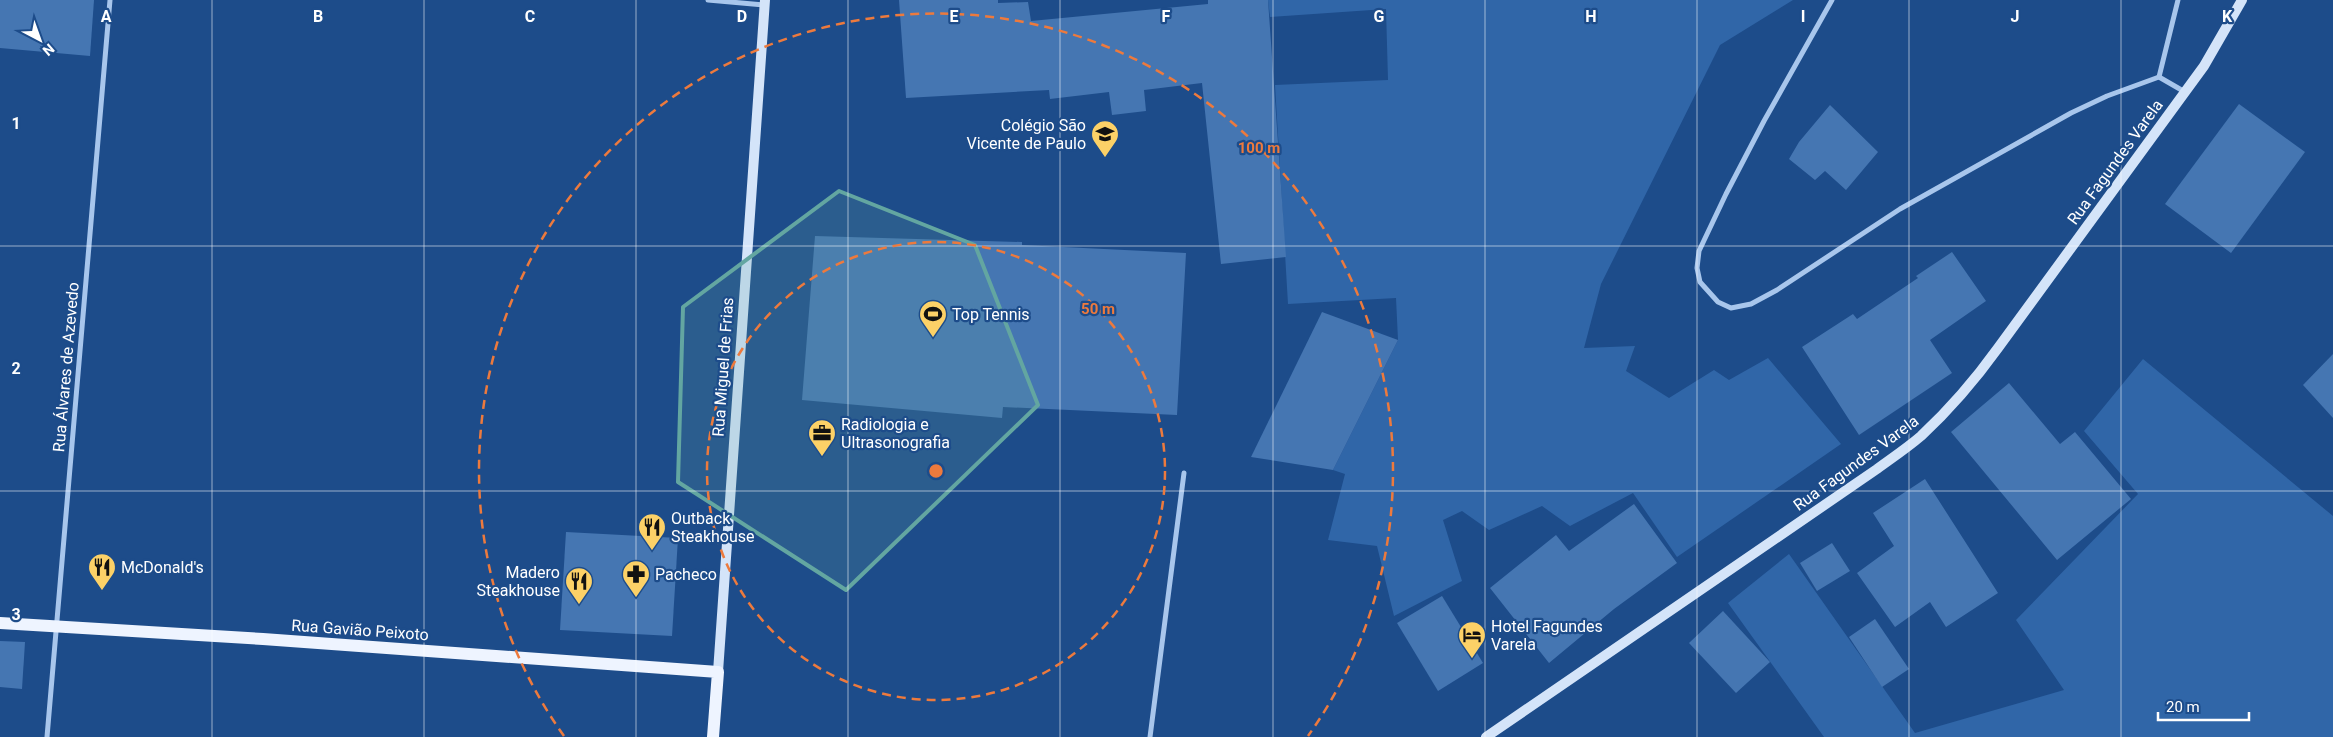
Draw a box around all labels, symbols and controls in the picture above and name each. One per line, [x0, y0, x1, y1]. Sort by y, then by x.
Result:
text: A [101, 7, 112, 26]
text: B [313, 7, 323, 26]
text: C [525, 7, 535, 26]
text: D [737, 7, 747, 26]
text: E [950, 7, 959, 26]
text: F [1162, 7, 1171, 26]
text: G [1374, 7, 1385, 26]
text: H [1585, 7, 1597, 26]
text: I [1801, 7, 1805, 26]
text: J [2011, 7, 2019, 26]
text: K [2222, 7, 2233, 26]
north arrow [15, 15, 65, 65]
text: N [40, 41, 58, 59]
street label: Rua Fagundes Varela [2063, 96, 2167, 228]
text: 1 [11, 114, 21, 133]
place label: Colégio São Vicente de Paulo [967, 116, 1086, 153]
school or university icon: Colégio São Vicente de Paulo [1090, 119, 1120, 158]
text: 100 m [1238, 139, 1280, 157]
street label: Rua Álvares de Azevedo [49, 281, 83, 453]
street label: Rua Miguel de Frias [709, 297, 737, 437]
sports icon: Top Tennis [918, 299, 948, 338]
text: 50 m [1081, 300, 1115, 318]
place label: Top Tennis [952, 305, 1030, 324]
text: 2 [11, 359, 21, 378]
street label: Rua Fagundes Varela [1790, 411, 1922, 515]
place label: Radiologia e Ultrasonografia [841, 415, 950, 452]
office icon: Radiologia e Ultrasonografia [807, 418, 837, 457]
centre of rings [927, 462, 945, 480]
place label: Outback Steakhouse [671, 509, 755, 546]
restaurant icon: Outback Steakhouse [637, 512, 667, 551]
restaurant icon: McDonald's [87, 552, 117, 591]
place label: McDonald's [121, 558, 204, 577]
pharmacy icon: Pacheco [621, 559, 651, 598]
place label: Madero Steakhouse [476, 563, 560, 600]
place label: Pacheco [655, 565, 717, 584]
restaurant icon: Madero Steakhouse [564, 566, 594, 605]
text: 3 [11, 605, 21, 624]
street label: Rua Gavião Peixoto [291, 616, 429, 644]
place label: Hotel Fagundes Varela [1491, 617, 1603, 654]
hotel icon: Hotel Fagundes Varela [1457, 620, 1487, 659]
scale bar [2158, 690, 2249, 722]
text: 20 m [2166, 698, 2200, 716]

